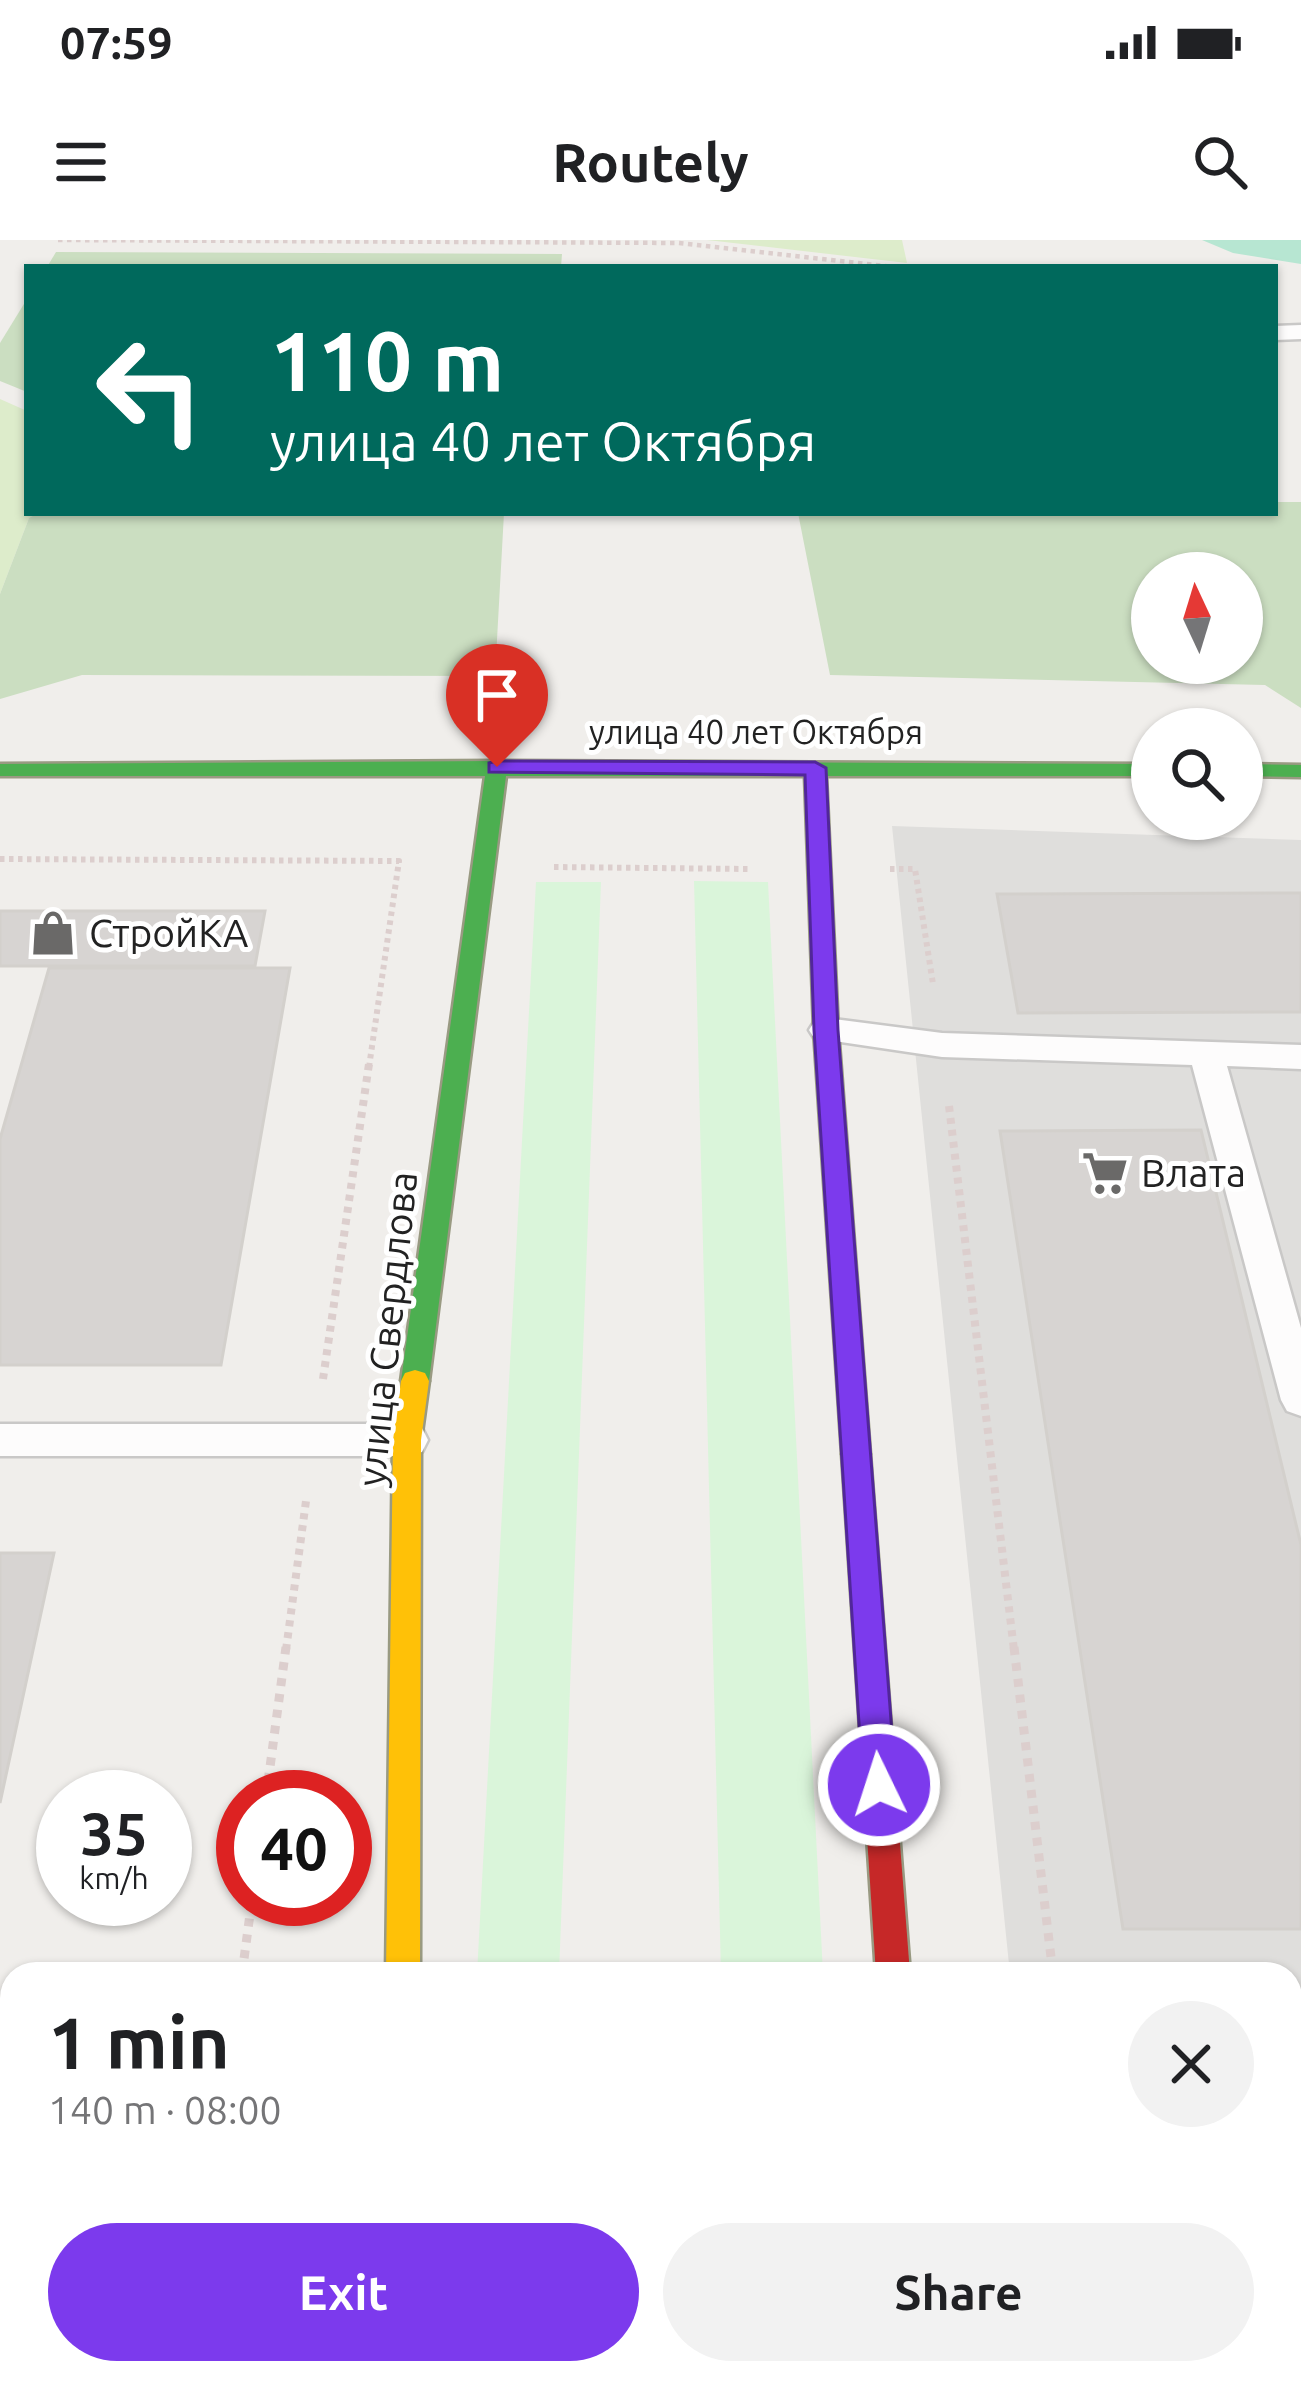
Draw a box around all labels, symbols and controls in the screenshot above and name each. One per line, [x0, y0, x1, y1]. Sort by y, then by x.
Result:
text: 07:59 [60, 17, 173, 68]
icon: menu [48, 129, 114, 195]
icon: search [1187, 129, 1253, 195]
text: Routely [552, 132, 749, 192]
icon: left [72, 312, 228, 468]
text: 110 m [270, 313, 504, 407]
text: улица 40 лет Октября [270, 411, 816, 471]
north arrow [1131, 552, 1263, 684]
map controls [1131, 552, 1263, 840]
pin [446, 644, 548, 767]
icon: arrive [464, 662, 530, 728]
button: search [1131, 708, 1263, 840]
street label: улица 40 лет Октября [589, 713, 923, 750]
shop icon: СтройКА [28, 908, 78, 958]
place label: СтройКА [89, 911, 248, 954]
supermarket icon: Влата [1080, 1148, 1130, 1198]
place label: Влата [1141, 1151, 1246, 1194]
street label: улица Свердлова [349, 1169, 424, 1489]
position arrow [816, 1722, 942, 1848]
speed limit sign: 40 [216, 1770, 372, 1926]
text: 35 [80, 1799, 148, 1866]
text: km/h [79, 1861, 149, 1895]
button: close [1128, 2001, 1254, 2127]
text: 1 min [48, 2002, 230, 2083]
text: 140 m · 08:00 [48, 2088, 282, 2131]
button: Exit [48, 2223, 639, 2361]
button: Share [663, 2223, 1254, 2361]

